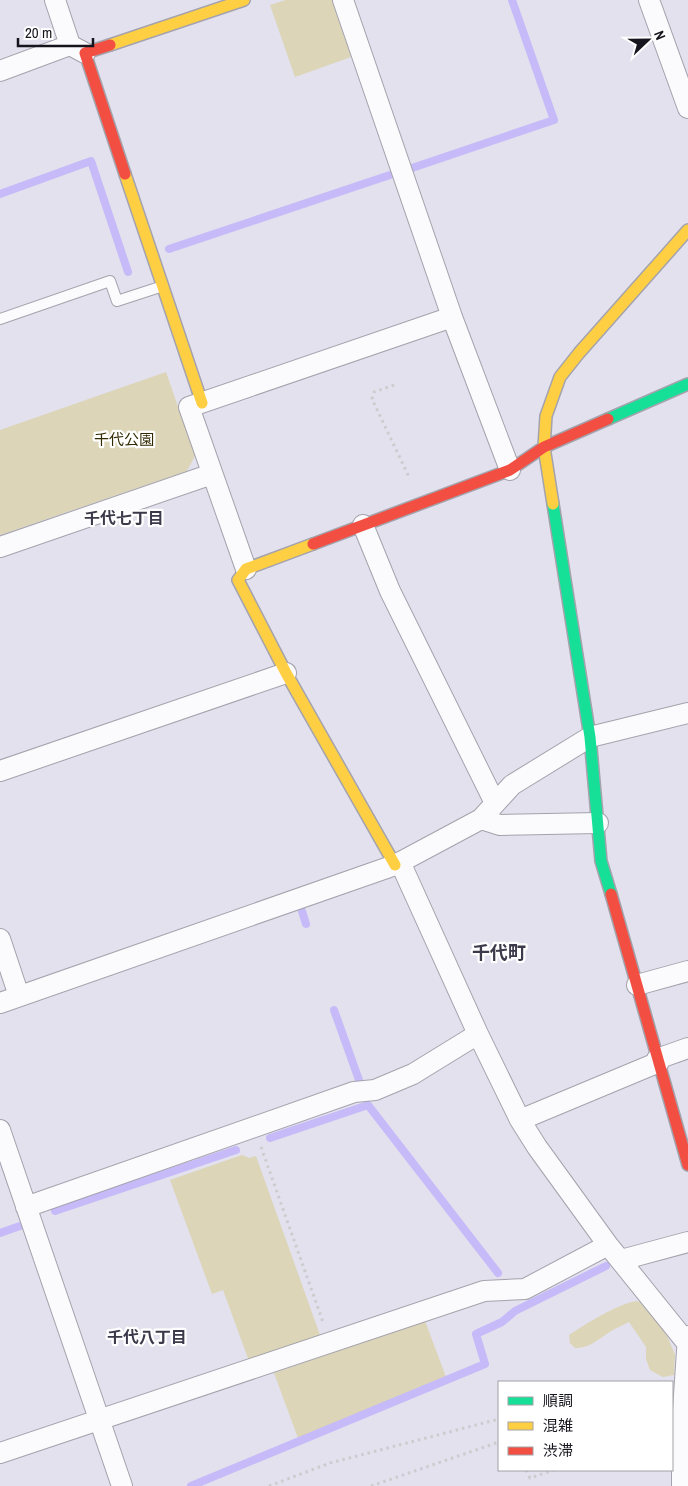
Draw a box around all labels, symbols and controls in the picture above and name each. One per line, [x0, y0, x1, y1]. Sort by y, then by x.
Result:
scale bar [18, 15, 92, 47]
north arrow [623, 15, 673, 65]
text: 20 m [25, 22, 52, 43]
text: N [650, 28, 670, 42]
park label: 千代公園 [94, 429, 154, 450]
district label: 千代七丁目 [84, 507, 164, 529]
district label: 千代町 [472, 940, 526, 965]
district label: 千代八丁目 [107, 1326, 187, 1348]
legend [498, 1381, 673, 1471]
text: 順調 [543, 1390, 573, 1411]
text: 混雑 [543, 1415, 573, 1436]
text: 渋滞 [543, 1440, 573, 1461]

